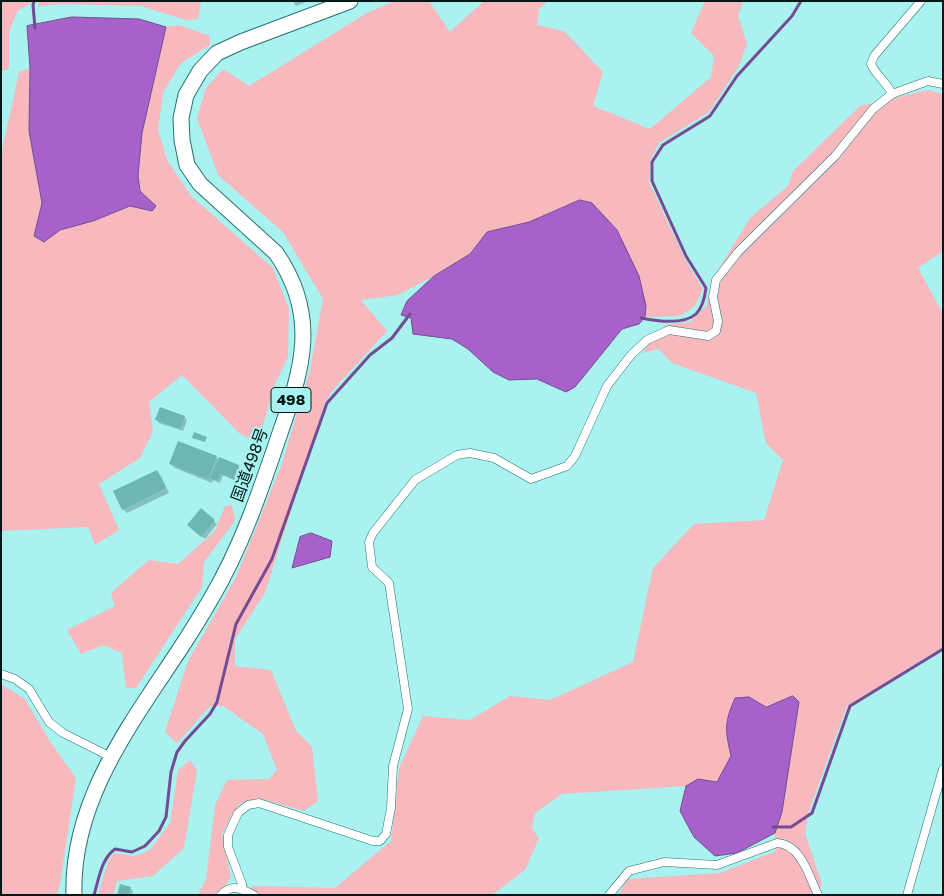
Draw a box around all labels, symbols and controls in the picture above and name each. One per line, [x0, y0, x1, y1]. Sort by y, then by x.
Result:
road number: 498 [271, 388, 311, 412]
street label: 国道498号 [228, 425, 272, 505]

